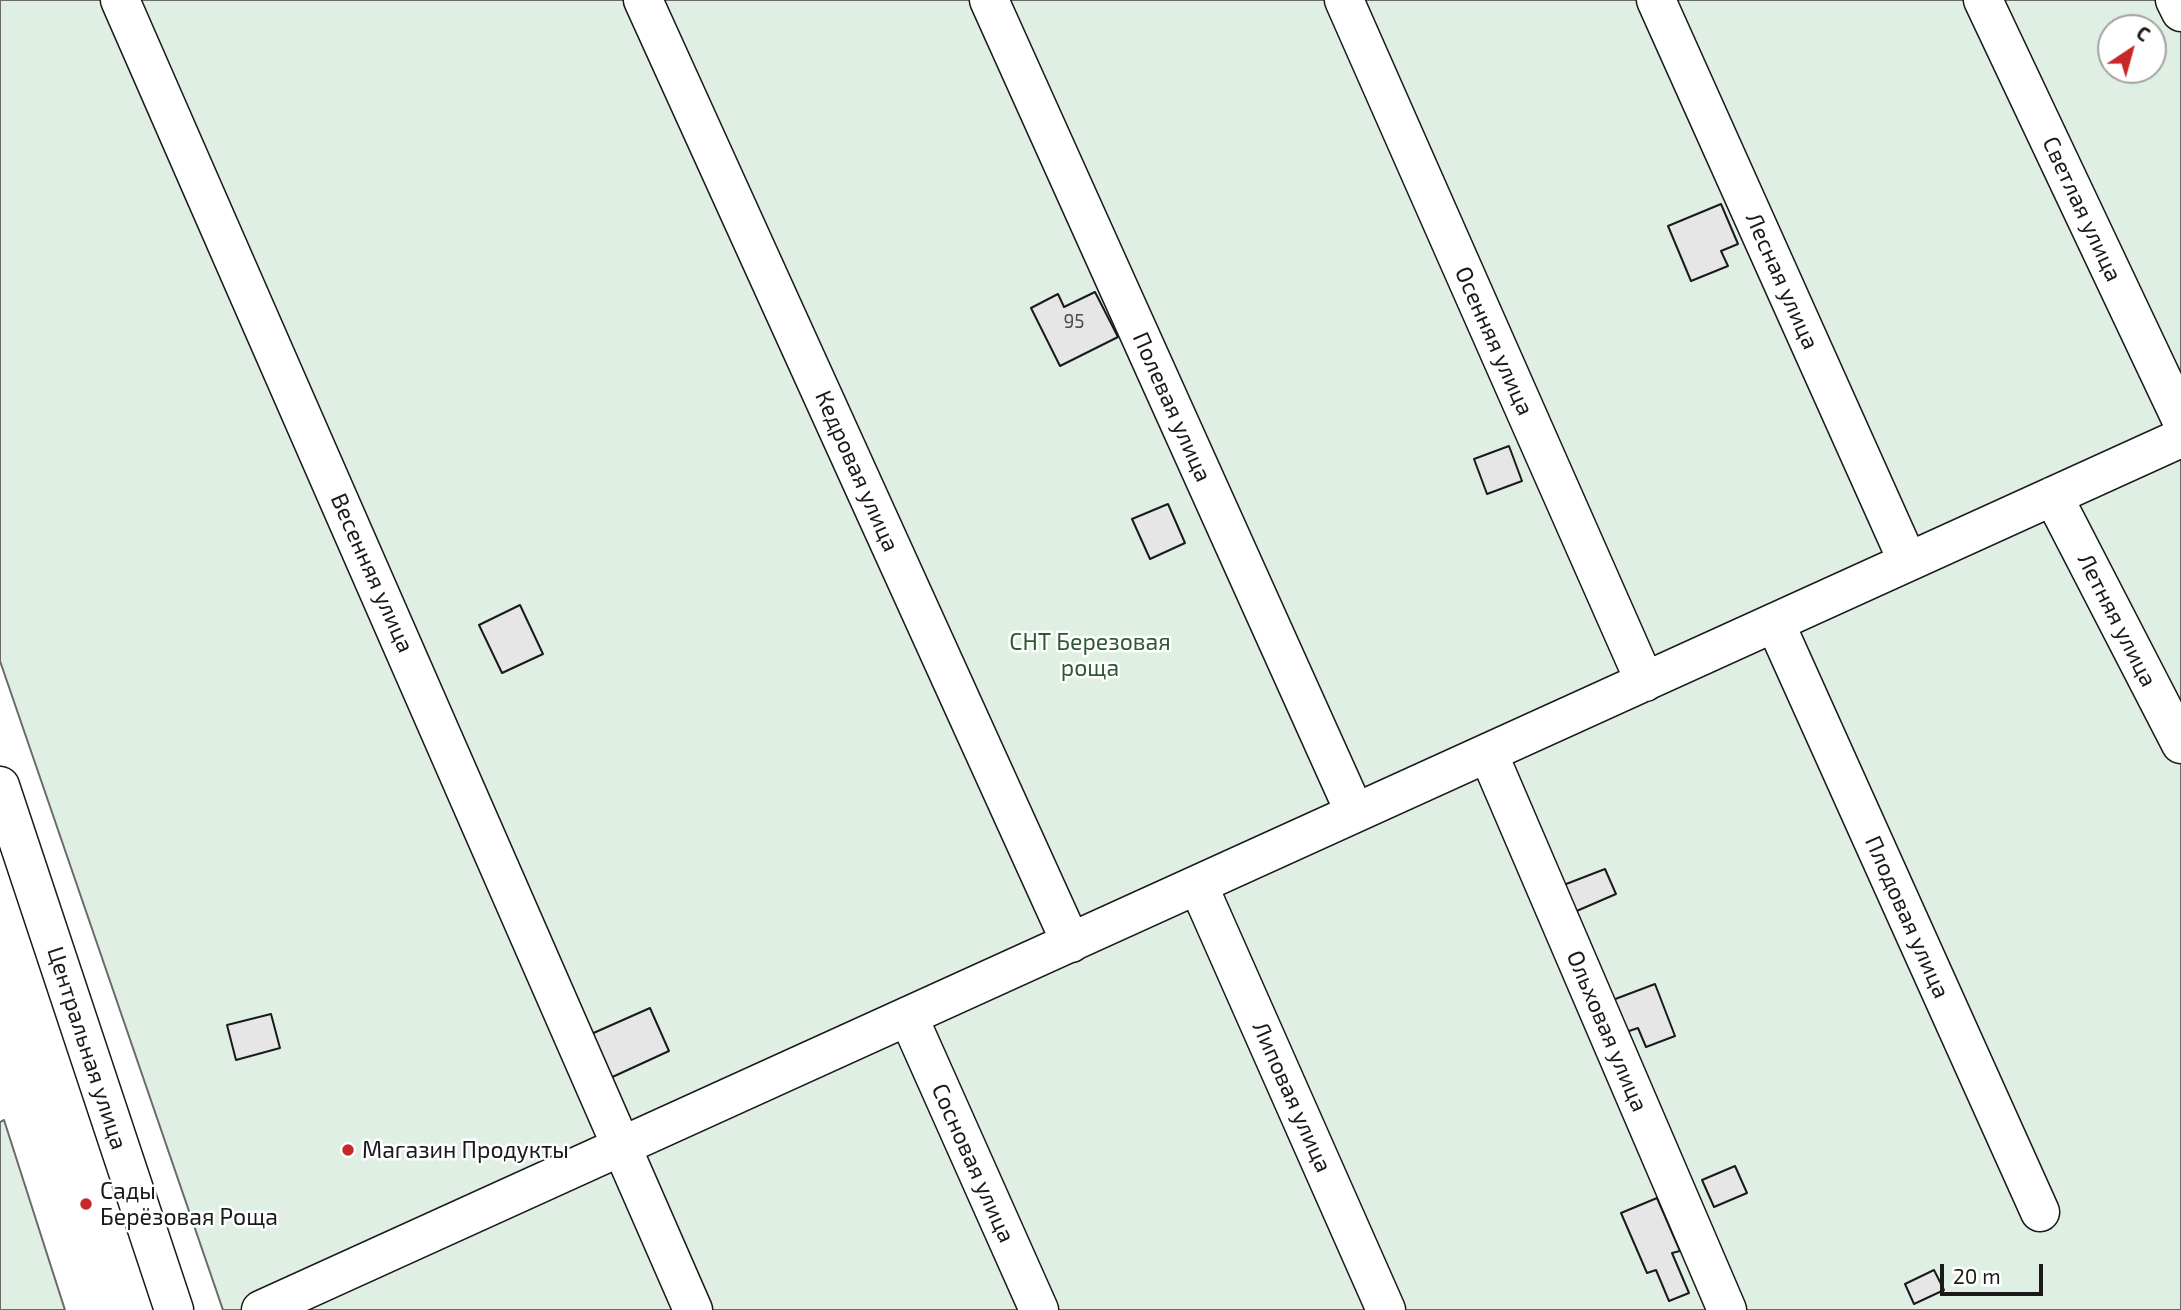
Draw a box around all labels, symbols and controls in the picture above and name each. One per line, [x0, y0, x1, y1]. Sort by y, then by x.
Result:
north arrow [2097, 14, 2167, 84]
text: С [2132, 21, 2155, 46]
street label: Светлая улица [2036, 132, 2128, 286]
street label: Лесная улица [1740, 208, 1824, 354]
street label: Осенняя улица [1449, 262, 1539, 420]
house number: 95 [1063, 311, 1085, 333]
street label: Полевая улица [1127, 328, 1217, 486]
street label: Кедровая улица [809, 386, 905, 556]
street label: Весенняя улица [325, 489, 419, 657]
street label: Летняя улица [2072, 549, 2162, 691]
park label: СНТ Березовая роща [1009, 628, 1171, 682]
street label: Плодовая улица [1859, 831, 1955, 1003]
street label: Центральная улица [41, 943, 133, 1153]
street label: Ольховая улица [1561, 946, 1653, 1116]
street label: Липовая улица [1246, 1017, 1338, 1177]
street label: Сосновая улица [926, 1079, 1020, 1247]
place label: Магазин Продукты [362, 1136, 569, 1164]
marker: Магазин Продукты [340, 1142, 356, 1158]
place label: Сады Берёзовая Роща [100, 1177, 278, 1231]
marker: Сады Берёзовая Роща [78, 1196, 94, 1212]
scale bar [1943, 1250, 2046, 1294]
text: 20 m [1953, 1263, 2001, 1288]

